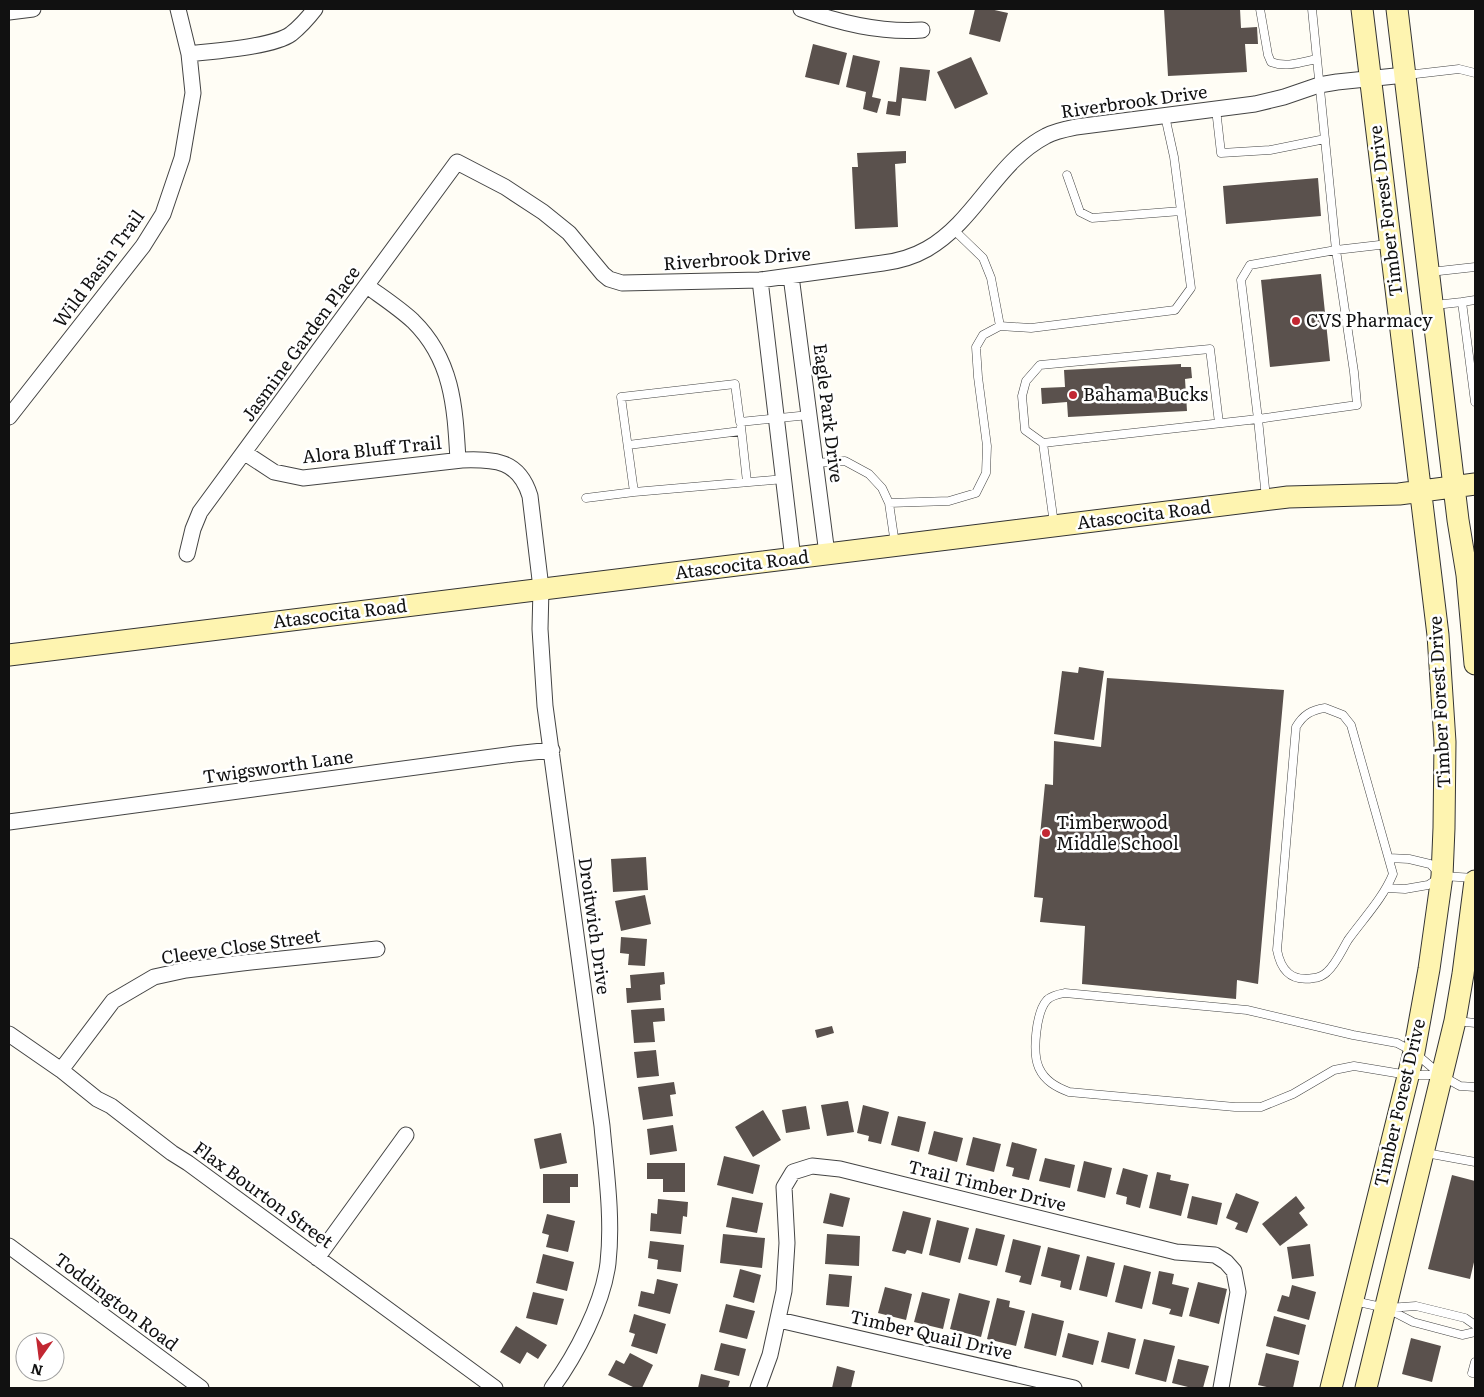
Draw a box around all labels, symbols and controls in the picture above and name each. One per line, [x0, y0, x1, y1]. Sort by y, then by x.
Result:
street label: Riverbrook Drive [1059, 77, 1209, 124]
street label: Timber Forest Drive [1361, 124, 1408, 298]
street label: Wild Basin Trail [46, 204, 150, 333]
street label: Riverbrook Drive [662, 239, 812, 276]
street label: Jasmine Garden Place [234, 260, 366, 427]
place label: CVS Pharmacy [1306, 306, 1433, 333]
marker: CVS Pharmacy [1290, 315, 1302, 327]
street label: Eagle Park Drive [808, 342, 851, 484]
place label: Bahama Bucks [1083, 380, 1208, 407]
marker: Bahama Bucks [1067, 389, 1079, 401]
street label: Alora Bluff Trail [301, 428, 443, 469]
street label: Atascocita Road [1075, 492, 1213, 535]
street label: Atascocita Road [673, 542, 811, 585]
street label: Atascocita Road [271, 591, 409, 634]
street label: Timber Forest Drive [1421, 615, 1456, 789]
street label: Twigsworth Lane [201, 742, 355, 789]
place label: Timberwood Middle School [1056, 808, 1179, 856]
marker: Timberwood Middle School [1040, 827, 1052, 839]
street label: Droitwich Drive [573, 856, 618, 996]
street label: Cleeve Close Street [159, 921, 323, 970]
street label: Timber Forest Drive [1366, 1016, 1431, 1190]
street label: Flax Bourton Street [188, 1134, 340, 1254]
street label: Trail Timber Drive [905, 1152, 1069, 1217]
street label: Toddington Road [49, 1245, 185, 1356]
street label: Timber Quail Drive [847, 1302, 1015, 1365]
north arrow [15, 1332, 65, 1382]
text: N [28, 1359, 45, 1382]

